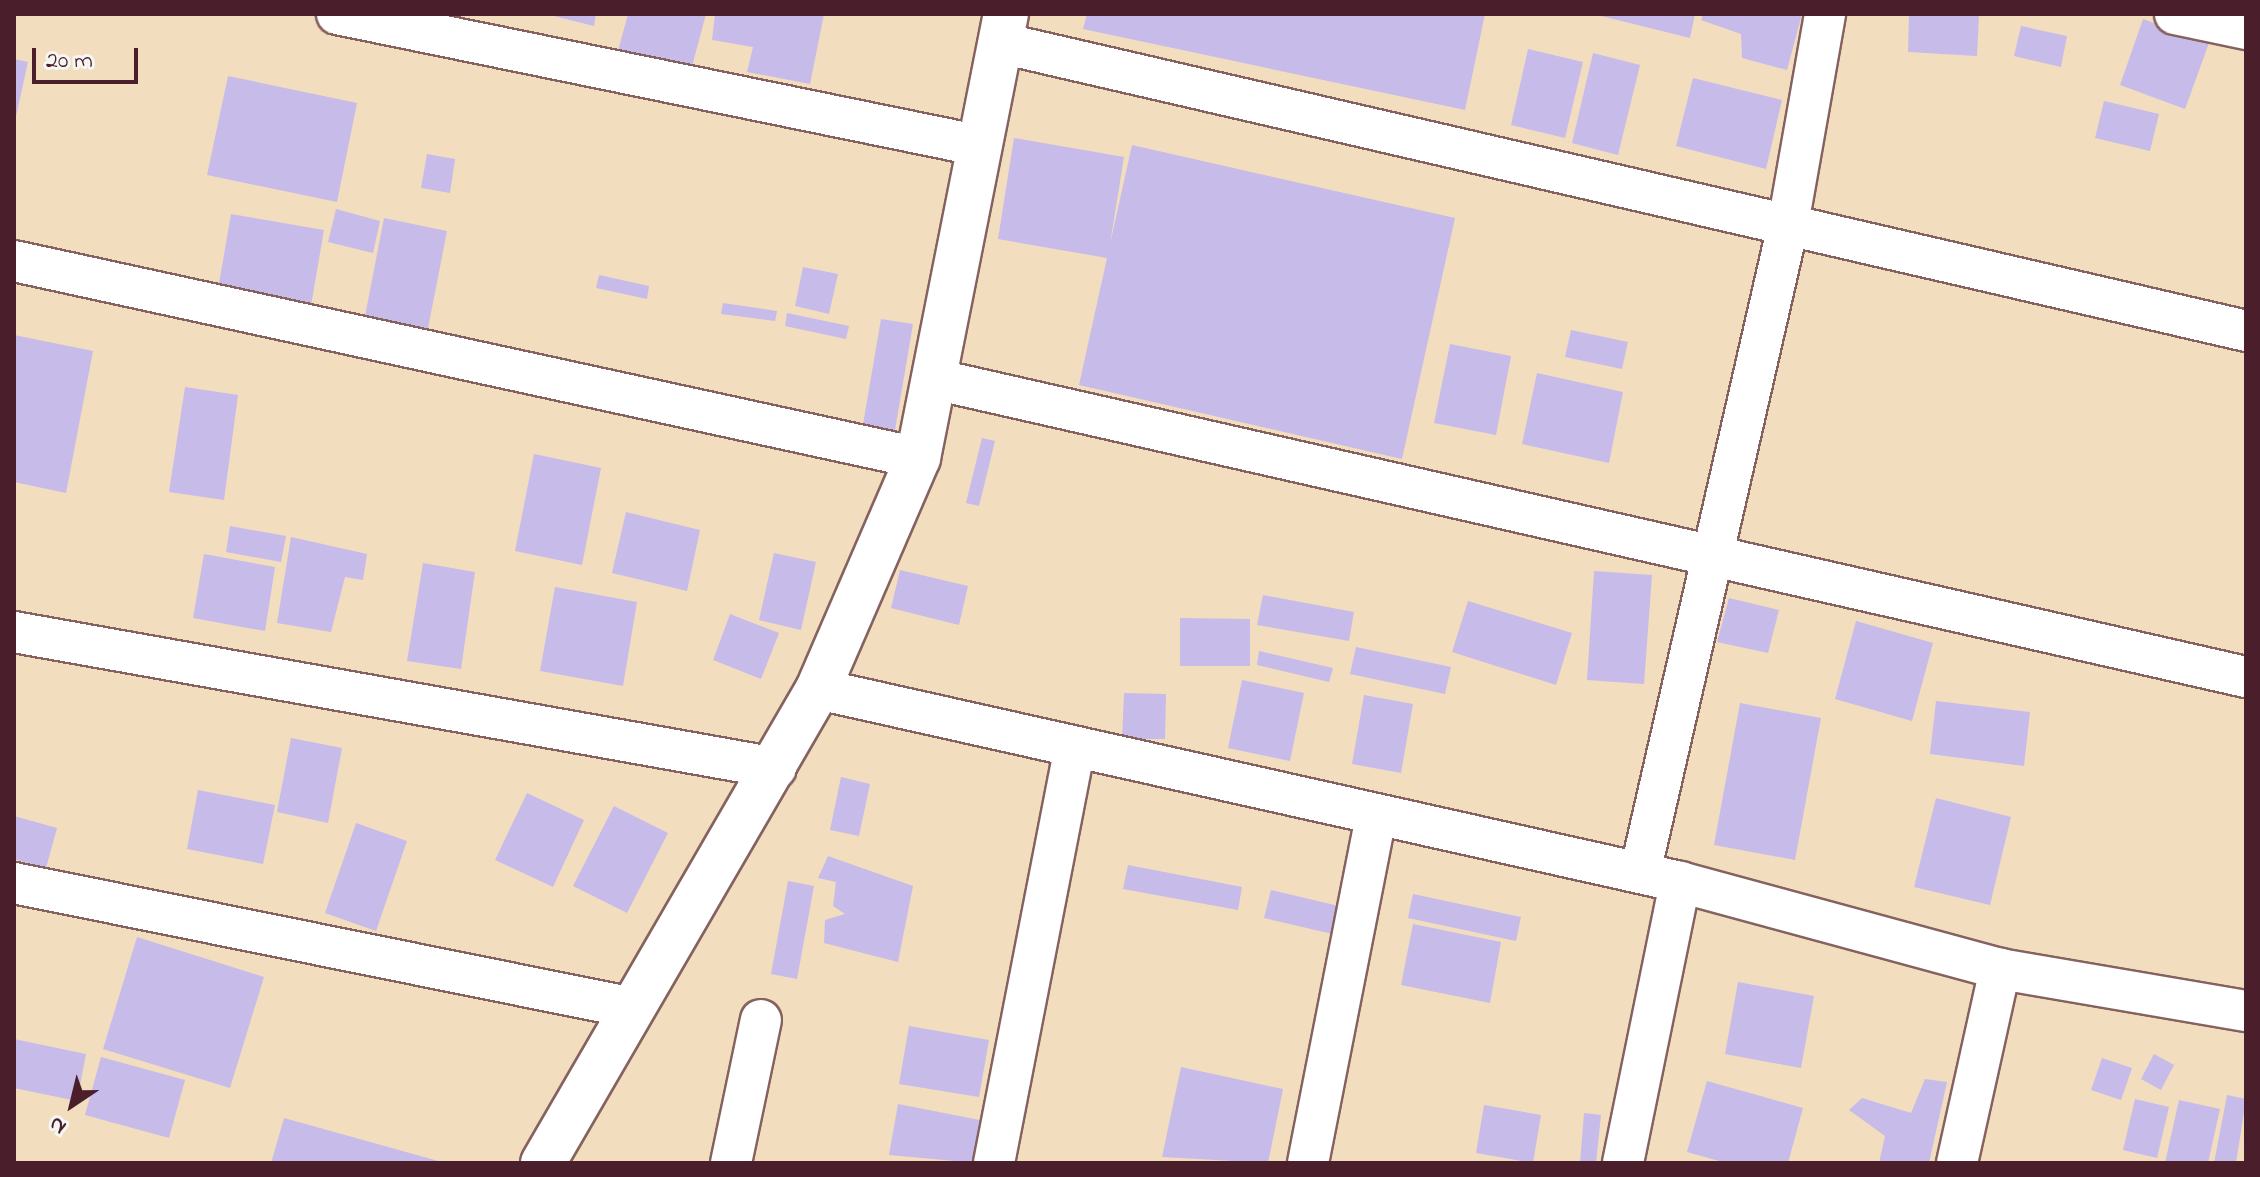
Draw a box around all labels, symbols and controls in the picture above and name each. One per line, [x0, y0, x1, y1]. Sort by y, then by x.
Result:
scale bar [36, 32, 142, 82]
text: 20 m [46, 44, 93, 79]
north arrow [32, 1065, 112, 1145]
text: N [43, 1107, 74, 1142]

